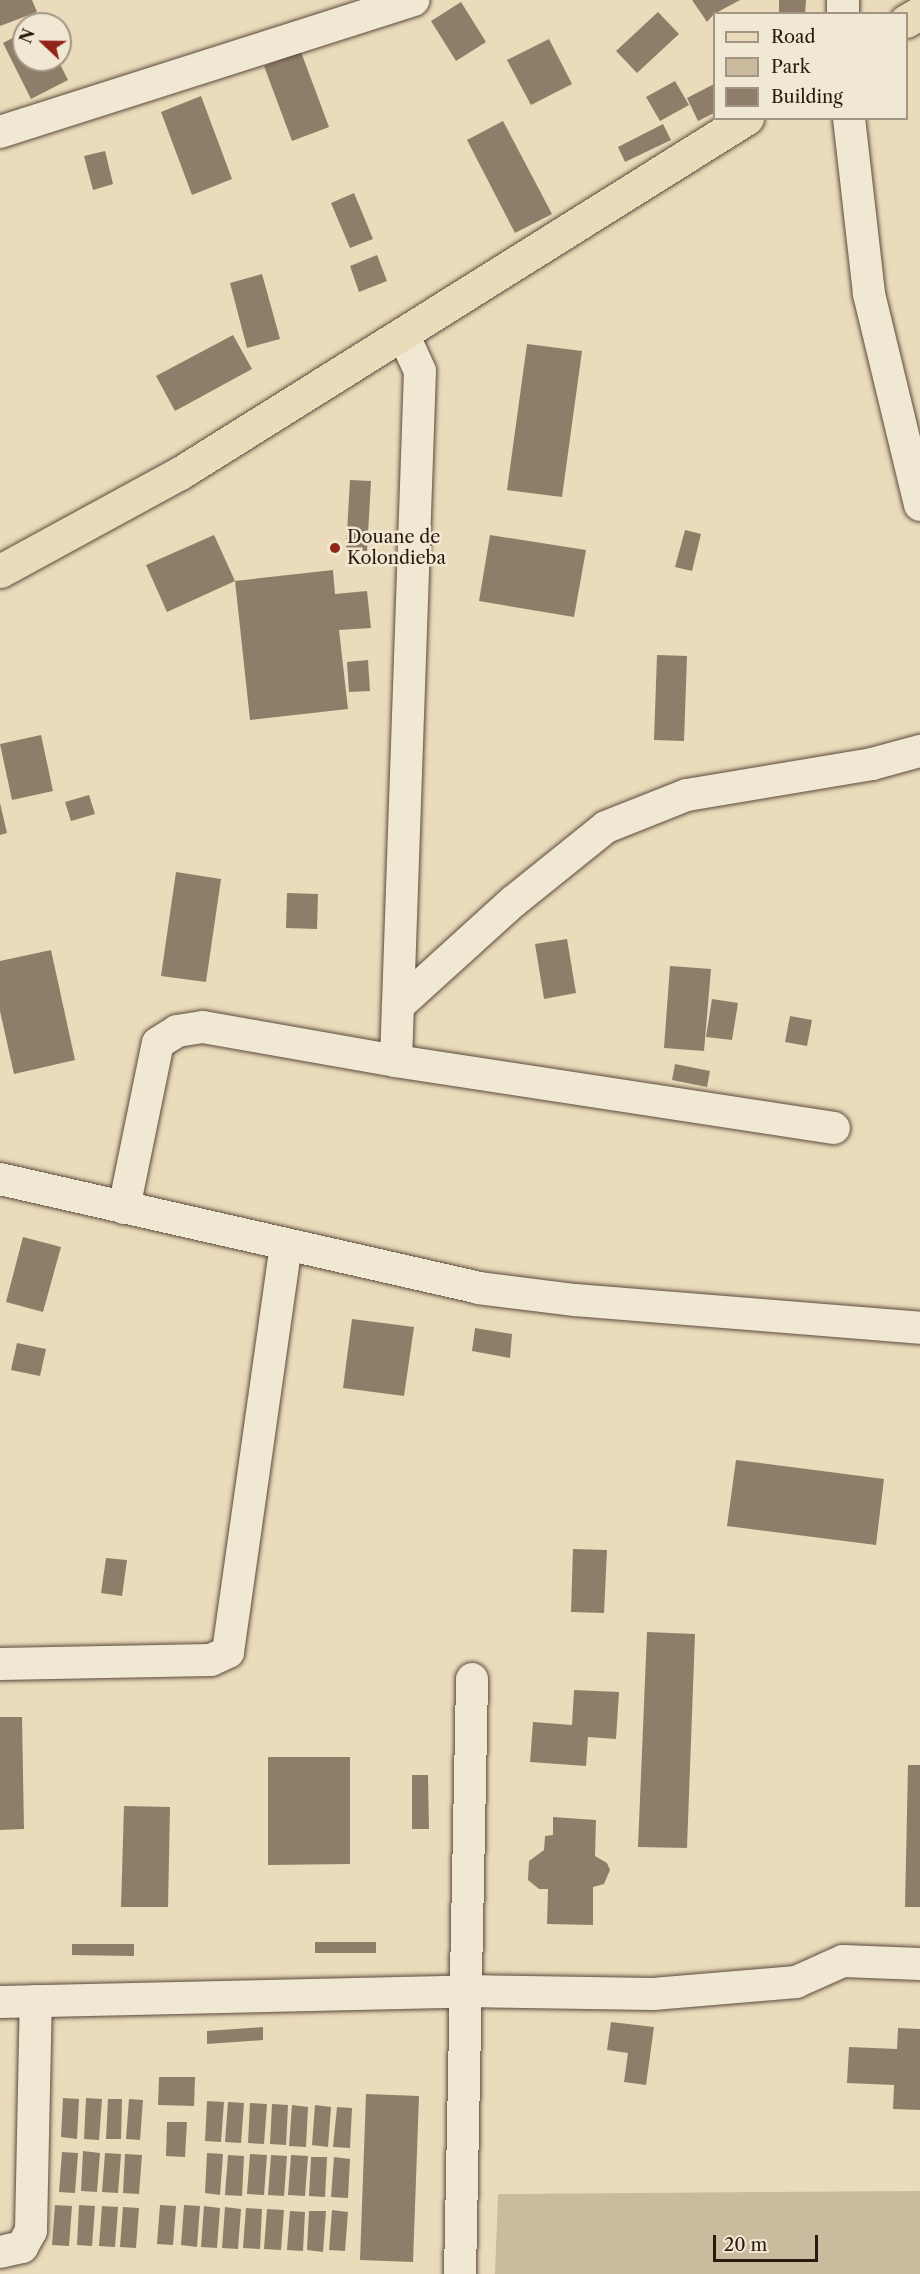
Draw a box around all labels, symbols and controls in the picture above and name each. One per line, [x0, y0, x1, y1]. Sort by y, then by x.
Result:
north arrow [12, 12, 72, 72]
legend [713, 12, 908, 120]
text: N [15, 26, 39, 46]
text: Road [771, 26, 816, 48]
text: Park [771, 56, 810, 78]
text: Building [771, 86, 843, 108]
place label: Douane de Kolondieba [347, 527, 446, 570]
marker: Douane de Kolondieba [328, 541, 342, 555]
scale bar [716, 2223, 821, 2261]
text: 20 m [724, 2234, 767, 2256]

